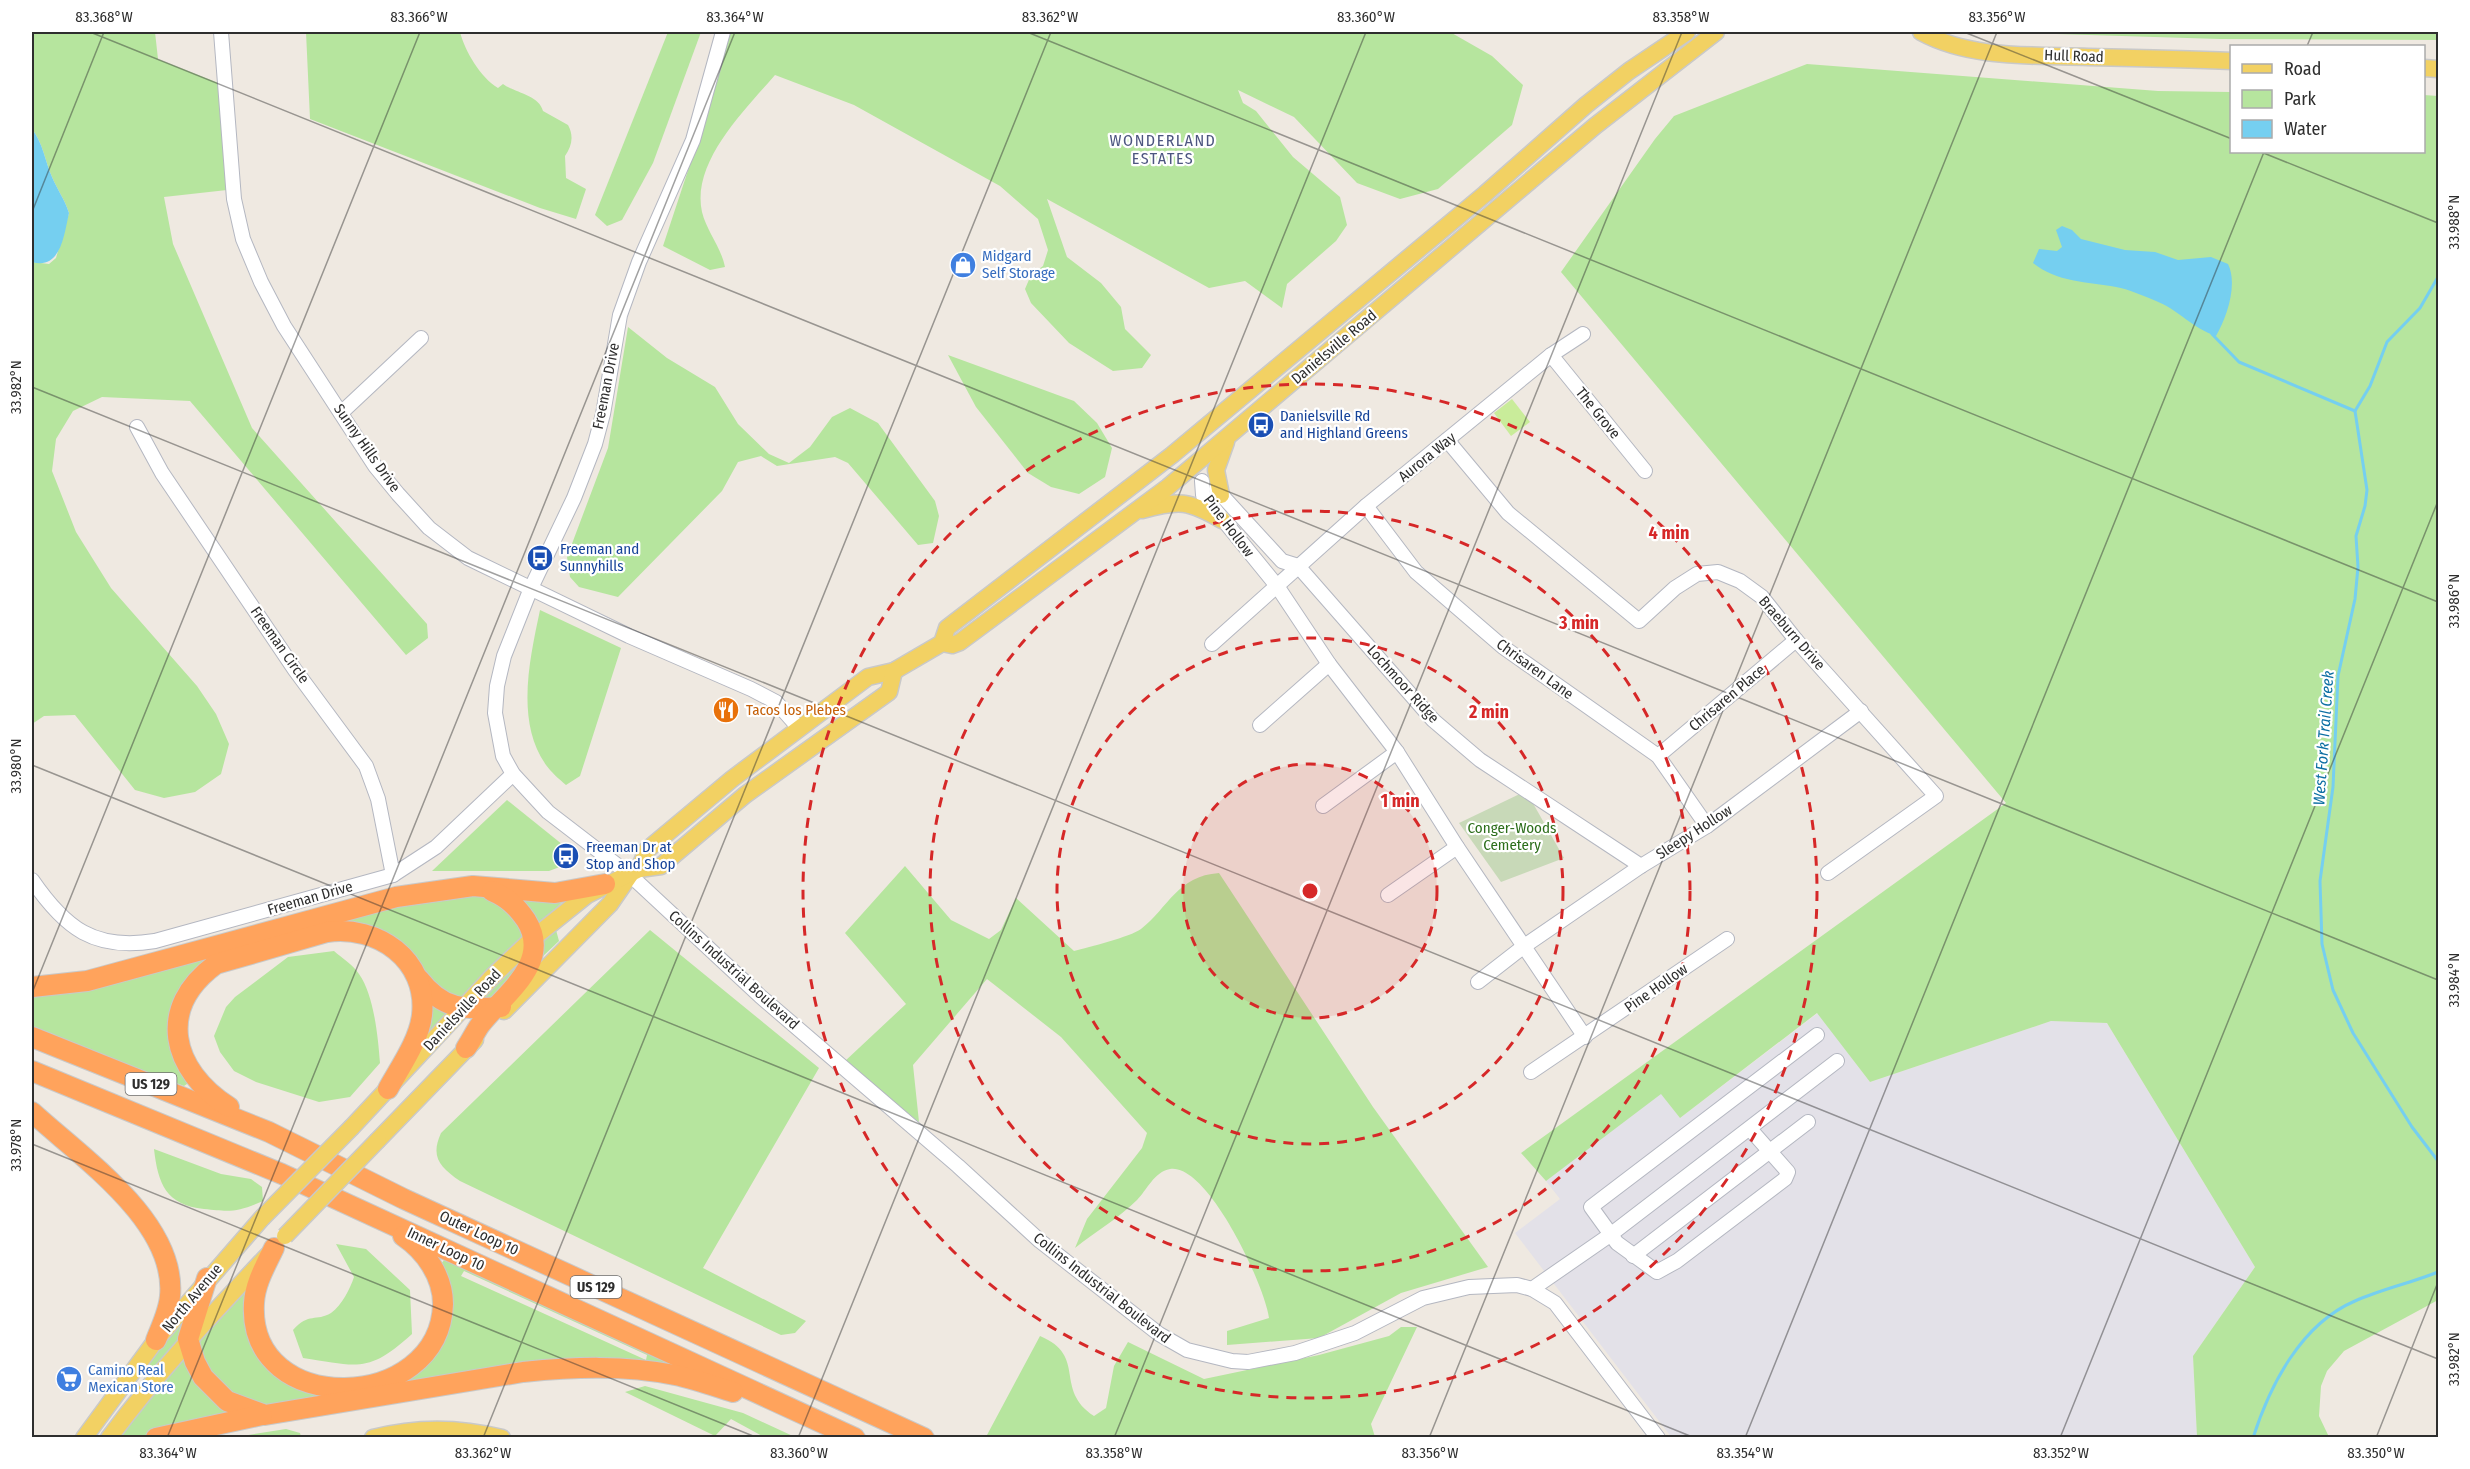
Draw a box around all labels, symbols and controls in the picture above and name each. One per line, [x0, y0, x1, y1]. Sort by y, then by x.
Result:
text: 83.368°W [75, 8, 133, 26]
text: 83.366°W [390, 8, 448, 26]
text: 83.364°W [706, 8, 764, 26]
text: 83.362°W [1022, 8, 1078, 26]
text: 83.360°W [1337, 8, 1395, 26]
text: 83.358°W [1652, 8, 1710, 26]
text: 83.356°W [1969, 8, 2025, 26]
legend [2230, 45, 2425, 153]
street label: Hull Road [2044, 46, 2104, 66]
text: Road [2284, 58, 2321, 80]
text: Park [2284, 88, 2317, 110]
text: Water [2284, 118, 2327, 140]
district label: WONDERLAND ESTATES [1110, 131, 1216, 168]
text: 33.988°N [2445, 195, 2463, 249]
place label: Midgard Self Storage [982, 247, 1055, 282]
shop icon: Midgard Self Storage [948, 250, 978, 280]
street label: Danielsville Road [1288, 306, 1380, 388]
street label: Freeman Drive [589, 341, 623, 431]
text: 33.982°N [7, 360, 25, 414]
street label: The Grove [1572, 384, 1624, 442]
street label: Sunny Hills Drive [330, 400, 404, 496]
place label: Danielsville Rd and Highland Greens [1280, 407, 1408, 442]
bus stop icon: Danielsville Rd and Highland Greens [1246, 410, 1276, 440]
street label: Aurora Way [1395, 428, 1460, 486]
street label: Pine Hollow [1200, 491, 1258, 561]
text: 4 min [1649, 522, 1689, 544]
place label: Freeman and Sunnyhills [560, 540, 639, 575]
bus stop icon: Freeman and Sunnyhills [525, 543, 555, 573]
text: 33.986°N [2445, 574, 2463, 628]
street label: Braeburn Drive [1755, 592, 1829, 674]
street label: Freeman Circle [247, 603, 313, 687]
text: 3 min [1558, 612, 1599, 634]
street label: Chrisaren Lane [1493, 635, 1577, 703]
street label: Lochmoor Ridge [1363, 641, 1443, 727]
street label: Chrisaren Place [1685, 661, 1769, 735]
water label: West Fork Trail Creek [2309, 670, 2338, 806]
restaurant icon: Tacos los Plebes [711, 695, 741, 725]
place label: Tacos los Plebes [746, 701, 846, 719]
text: 2 min [1468, 701, 1509, 723]
text: 33.980°N [7, 738, 25, 794]
text: 1 min [1380, 790, 1420, 812]
street label: Sleepy Hollow [1653, 801, 1735, 863]
park label: Conger-Woods Cemetery [1468, 819, 1556, 854]
place label: Freeman Dr at Stop and Shop [586, 838, 676, 873]
bus stop icon: Freeman Dr at Stop and Shop [551, 841, 581, 871]
street label: Freeman Drive [265, 877, 355, 919]
centre of rings [1300, 881, 1320, 901]
street label: Collins Industrial Boulevard [665, 907, 803, 1033]
text: 33.984°N [2445, 953, 2463, 1007]
street label: Pine Hollow [1621, 960, 1691, 1016]
street label: Danielsville Road [419, 965, 505, 1055]
road number: US 129 [126, 1073, 176, 1095]
text: 33.978°N [7, 1119, 25, 1171]
street label: Outer Loop 10 [437, 1207, 521, 1259]
street label: Inner Loop 10 [404, 1223, 488, 1275]
street label: Collins Industrial Boulevard [1030, 1229, 1174, 1347]
street label: North Avenue [158, 1260, 226, 1336]
road number: US 129 [570, 1276, 622, 1298]
text: 33.982°N [2445, 1332, 2463, 1386]
place label: Camino Real Mexican Store [88, 1361, 174, 1396]
supermarket icon: Camino Real Mexican Store [54, 1364, 84, 1394]
text: 83.364°W [139, 1444, 197, 1462]
text: 83.362°W [455, 1444, 511, 1462]
text: 83.360°W [770, 1444, 828, 1462]
text: 83.358°W [1085, 1444, 1143, 1462]
text: 83.356°W [1402, 1444, 1458, 1462]
text: 83.354°W [1717, 1444, 1773, 1462]
text: 83.352°W [2033, 1444, 2089, 1462]
text: 83.350°W [2347, 1444, 2405, 1462]

